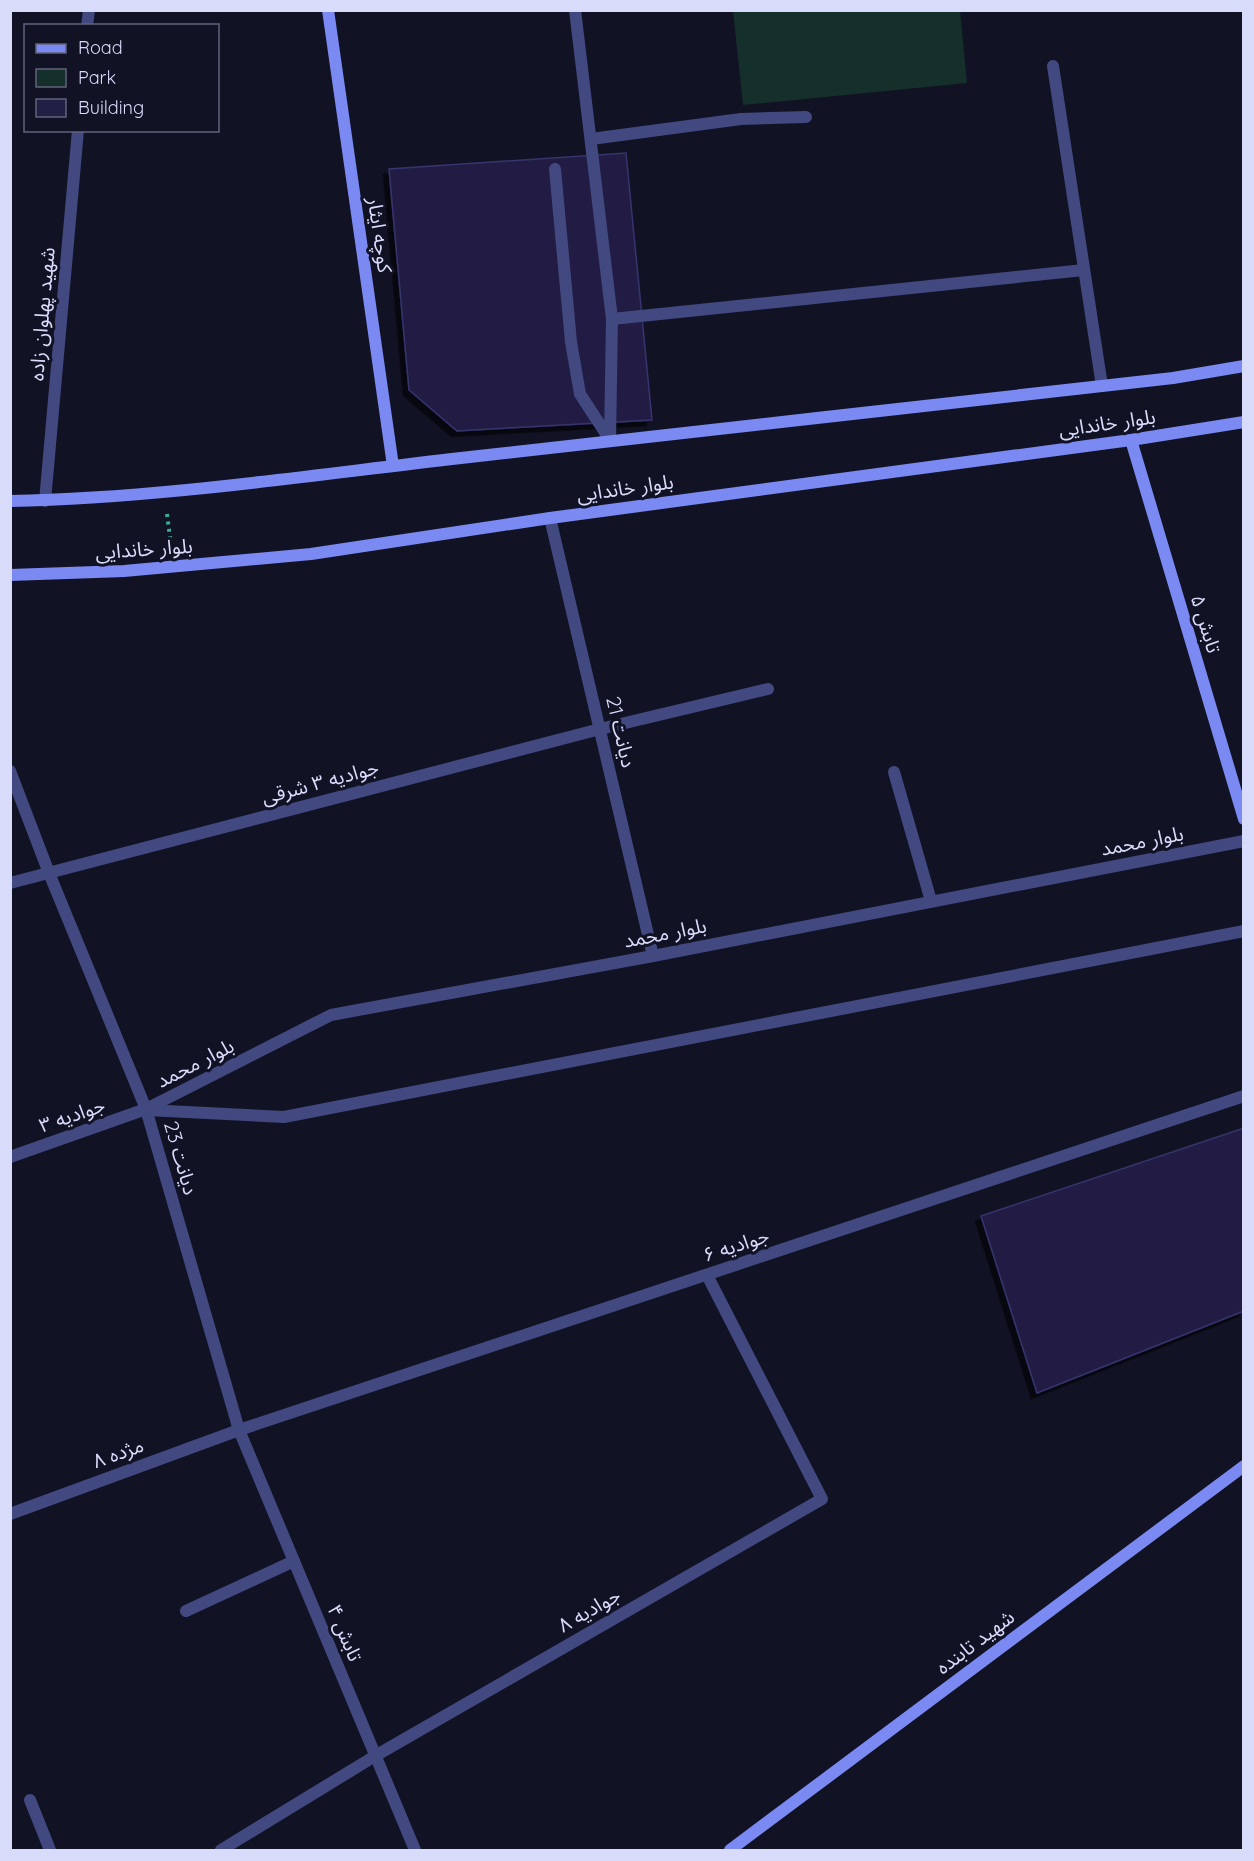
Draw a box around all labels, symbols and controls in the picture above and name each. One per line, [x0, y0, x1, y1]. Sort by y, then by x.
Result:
legend [24, 24, 219, 132]
text: Road [78, 36, 123, 59]
text: Park [78, 66, 116, 89]
text: Building [78, 96, 144, 119]
street label: کوچه ایثار [362, 195, 398, 275]
street label: شهید پهلوان زاده [23, 246, 61, 382]
street label: بلوار خاندایی [1057, 403, 1157, 442]
street label: بلوار خاندایی [575, 468, 675, 507]
street label: بلوار خاندایی [94, 533, 193, 564]
street label: تابش ۵ [1186, 592, 1227, 656]
street label: دیانت 21 [601, 694, 642, 770]
street label: جوادیه ۳ شرقی [259, 754, 381, 809]
street label: بلوار محمد [1098, 820, 1185, 861]
street label: بلوار محمد [621, 912, 708, 953]
street label: بلوار محمد [152, 1032, 238, 1093]
street label: جوادیه ۳ [36, 1092, 108, 1137]
street label: دیانت 23 [159, 1118, 204, 1198]
street label: جوادیه ۶ [700, 1222, 772, 1267]
street label: مژده ۸ [89, 1432, 147, 1473]
street label: جوادیه ۸ [553, 1582, 625, 1637]
street label: تابش ۴ [322, 1601, 369, 1665]
street label: شهید تابنده [930, 1604, 1019, 1679]

